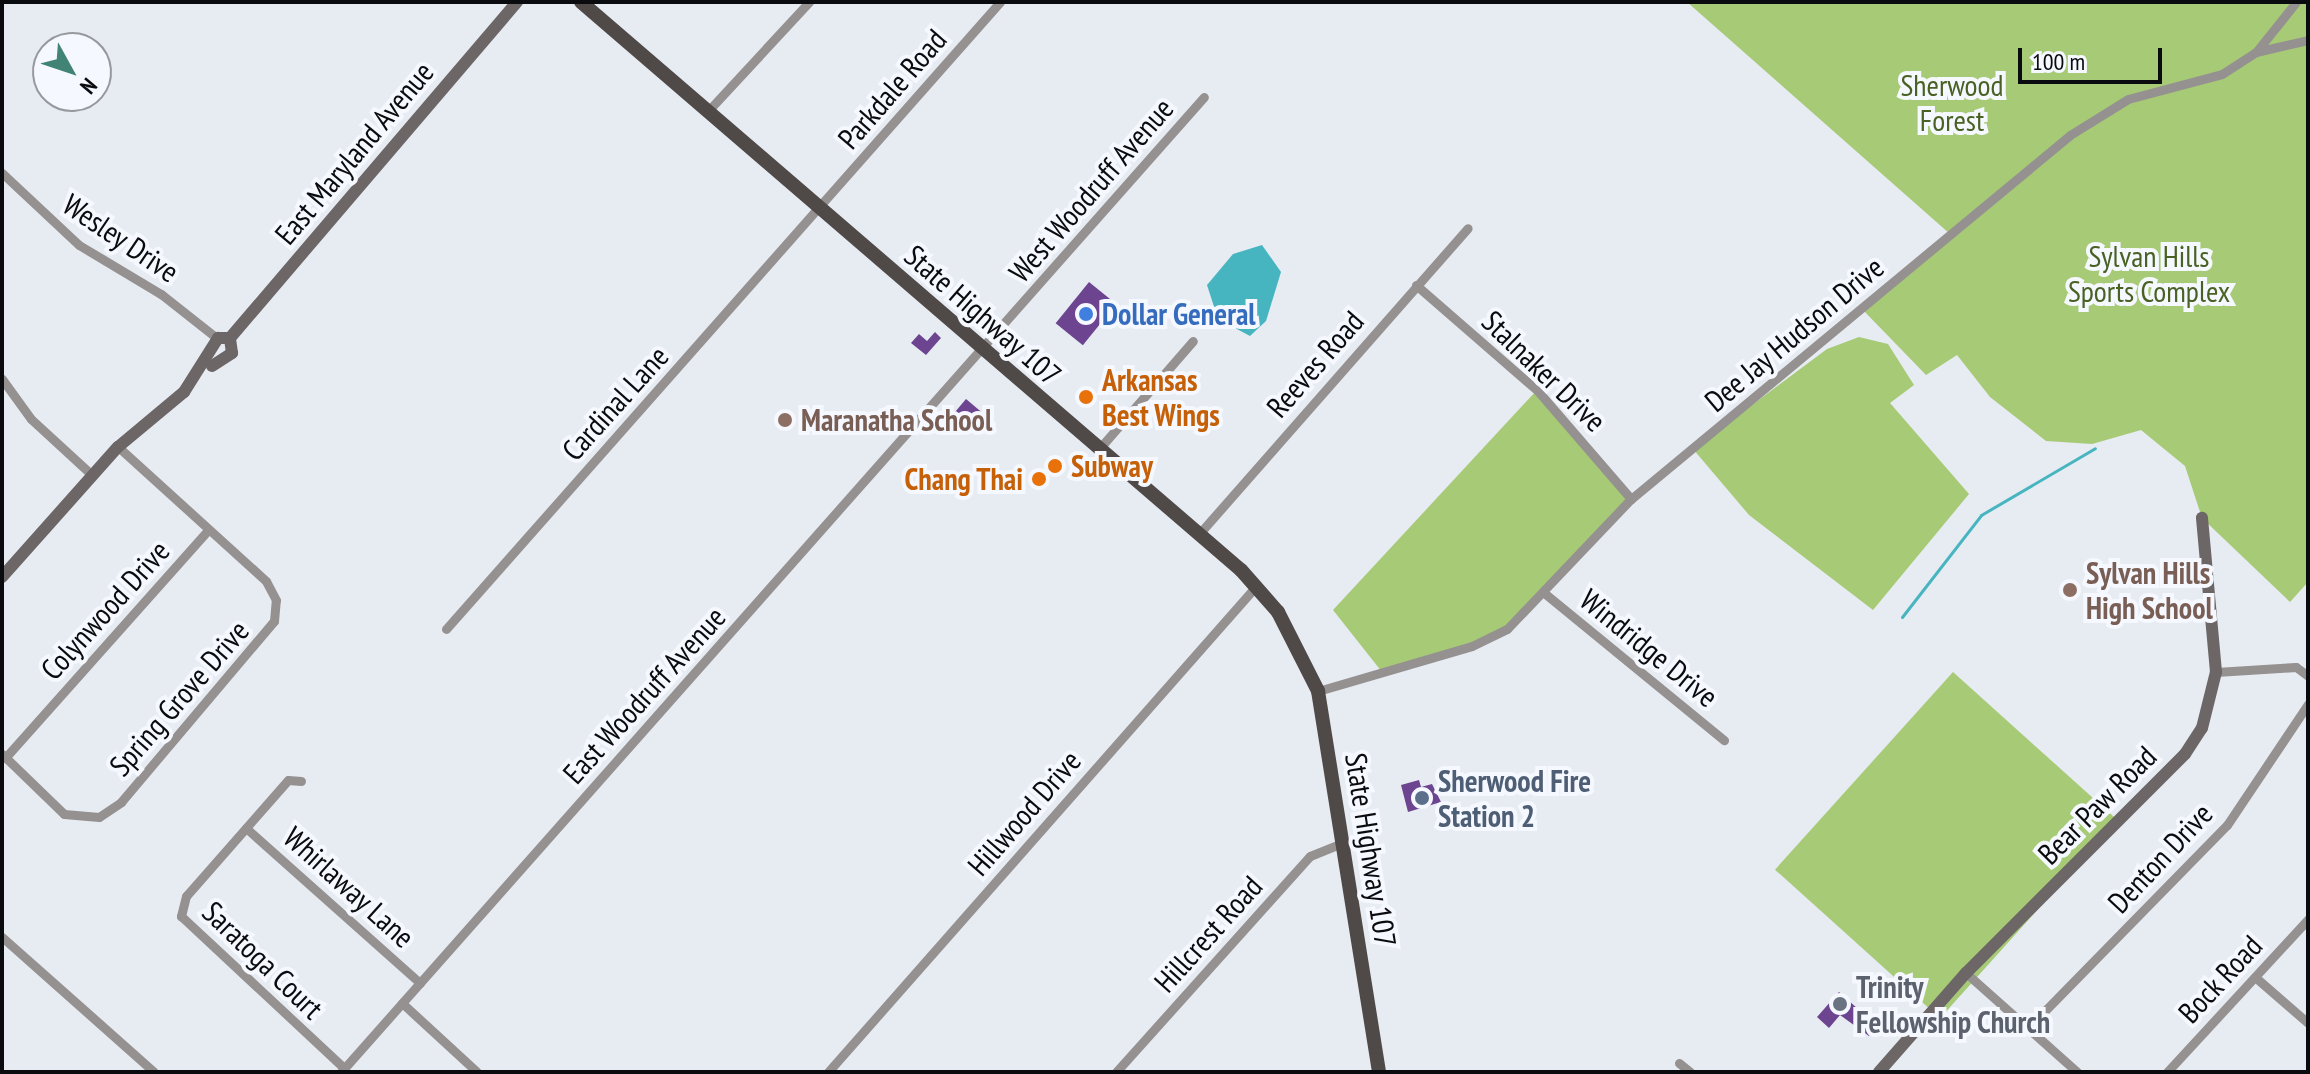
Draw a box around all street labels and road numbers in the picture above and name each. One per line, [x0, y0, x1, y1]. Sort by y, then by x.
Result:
street label: Parkdale Road [830, 22, 954, 156]
street label: East Maryland Avenue [267, 54, 441, 252]
street label: West Woodruff Avenue [1001, 90, 1181, 290]
street label: Wesley Drive [56, 186, 186, 290]
street label: State Highway 107 [897, 237, 1069, 393]
street label: Dee Jay Hudson Drive [1697, 249, 1891, 419]
street label: Stalnaker Drive [1475, 303, 1613, 439]
street label: Reeves Road [1259, 304, 1371, 424]
street label: Cardinal Lane [554, 338, 676, 468]
street label: Colynwood Drive [33, 533, 177, 687]
street label: Windridge Drive [1573, 582, 1725, 714]
street label: East Woodruff Avenue [555, 599, 733, 791]
street label: Spring Grove Drive [102, 613, 256, 783]
street label: Bear Paw Road [2030, 738, 2164, 872]
street label: Hillwood Drive [960, 743, 1088, 883]
street label: State Highway 107 [1338, 750, 1404, 950]
street label: Denton Drive [2100, 796, 2220, 920]
street label: Whirlaway Lane [276, 819, 422, 955]
street label: Hillcrest Road [1147, 869, 1269, 999]
street label: Saratoga Court [195, 894, 331, 1026]
street label: Bock Road [2170, 928, 2270, 1030]

